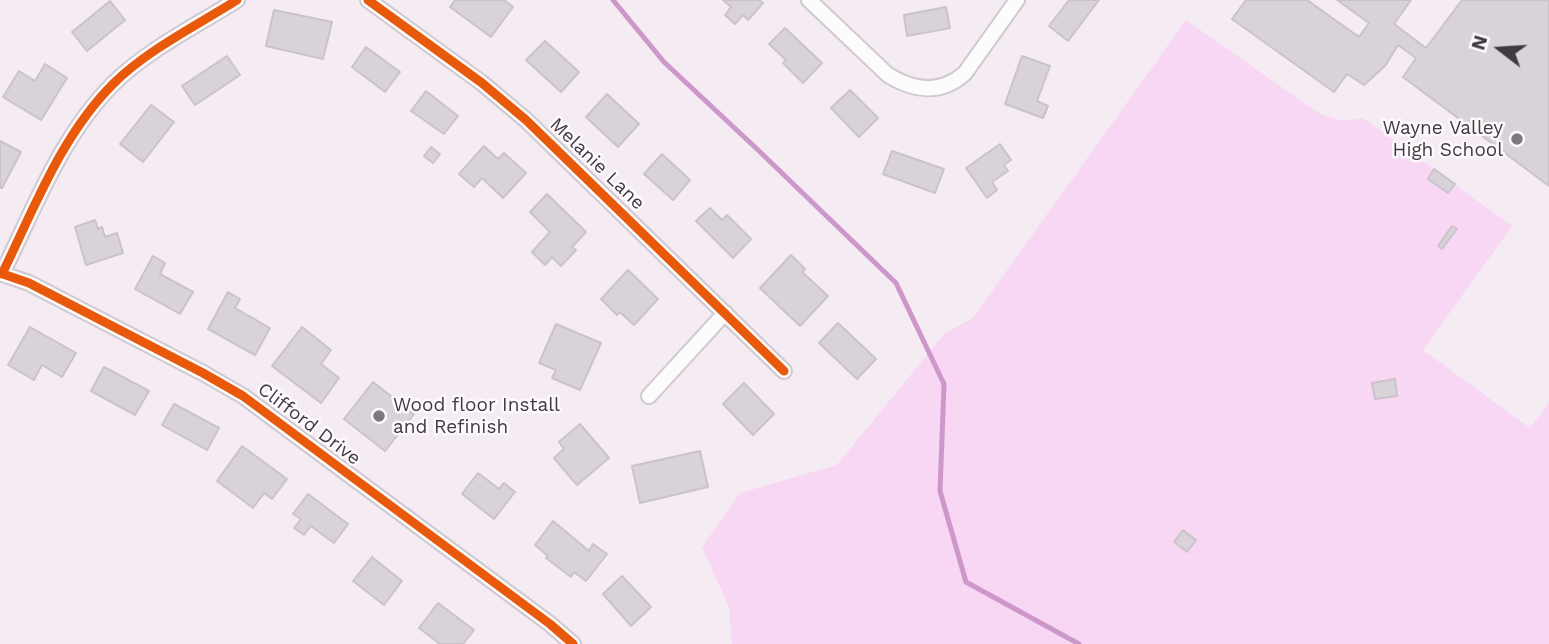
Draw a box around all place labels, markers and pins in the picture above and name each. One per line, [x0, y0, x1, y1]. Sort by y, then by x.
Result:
place label: Wayne Valley High School [1382, 117, 1503, 161]
marker: Wayne Valley High School [1509, 131, 1525, 147]
place label: Wood floor Install and Refinish [393, 394, 560, 438]
marker: Wood floor Install and Refinish [371, 408, 387, 424]

